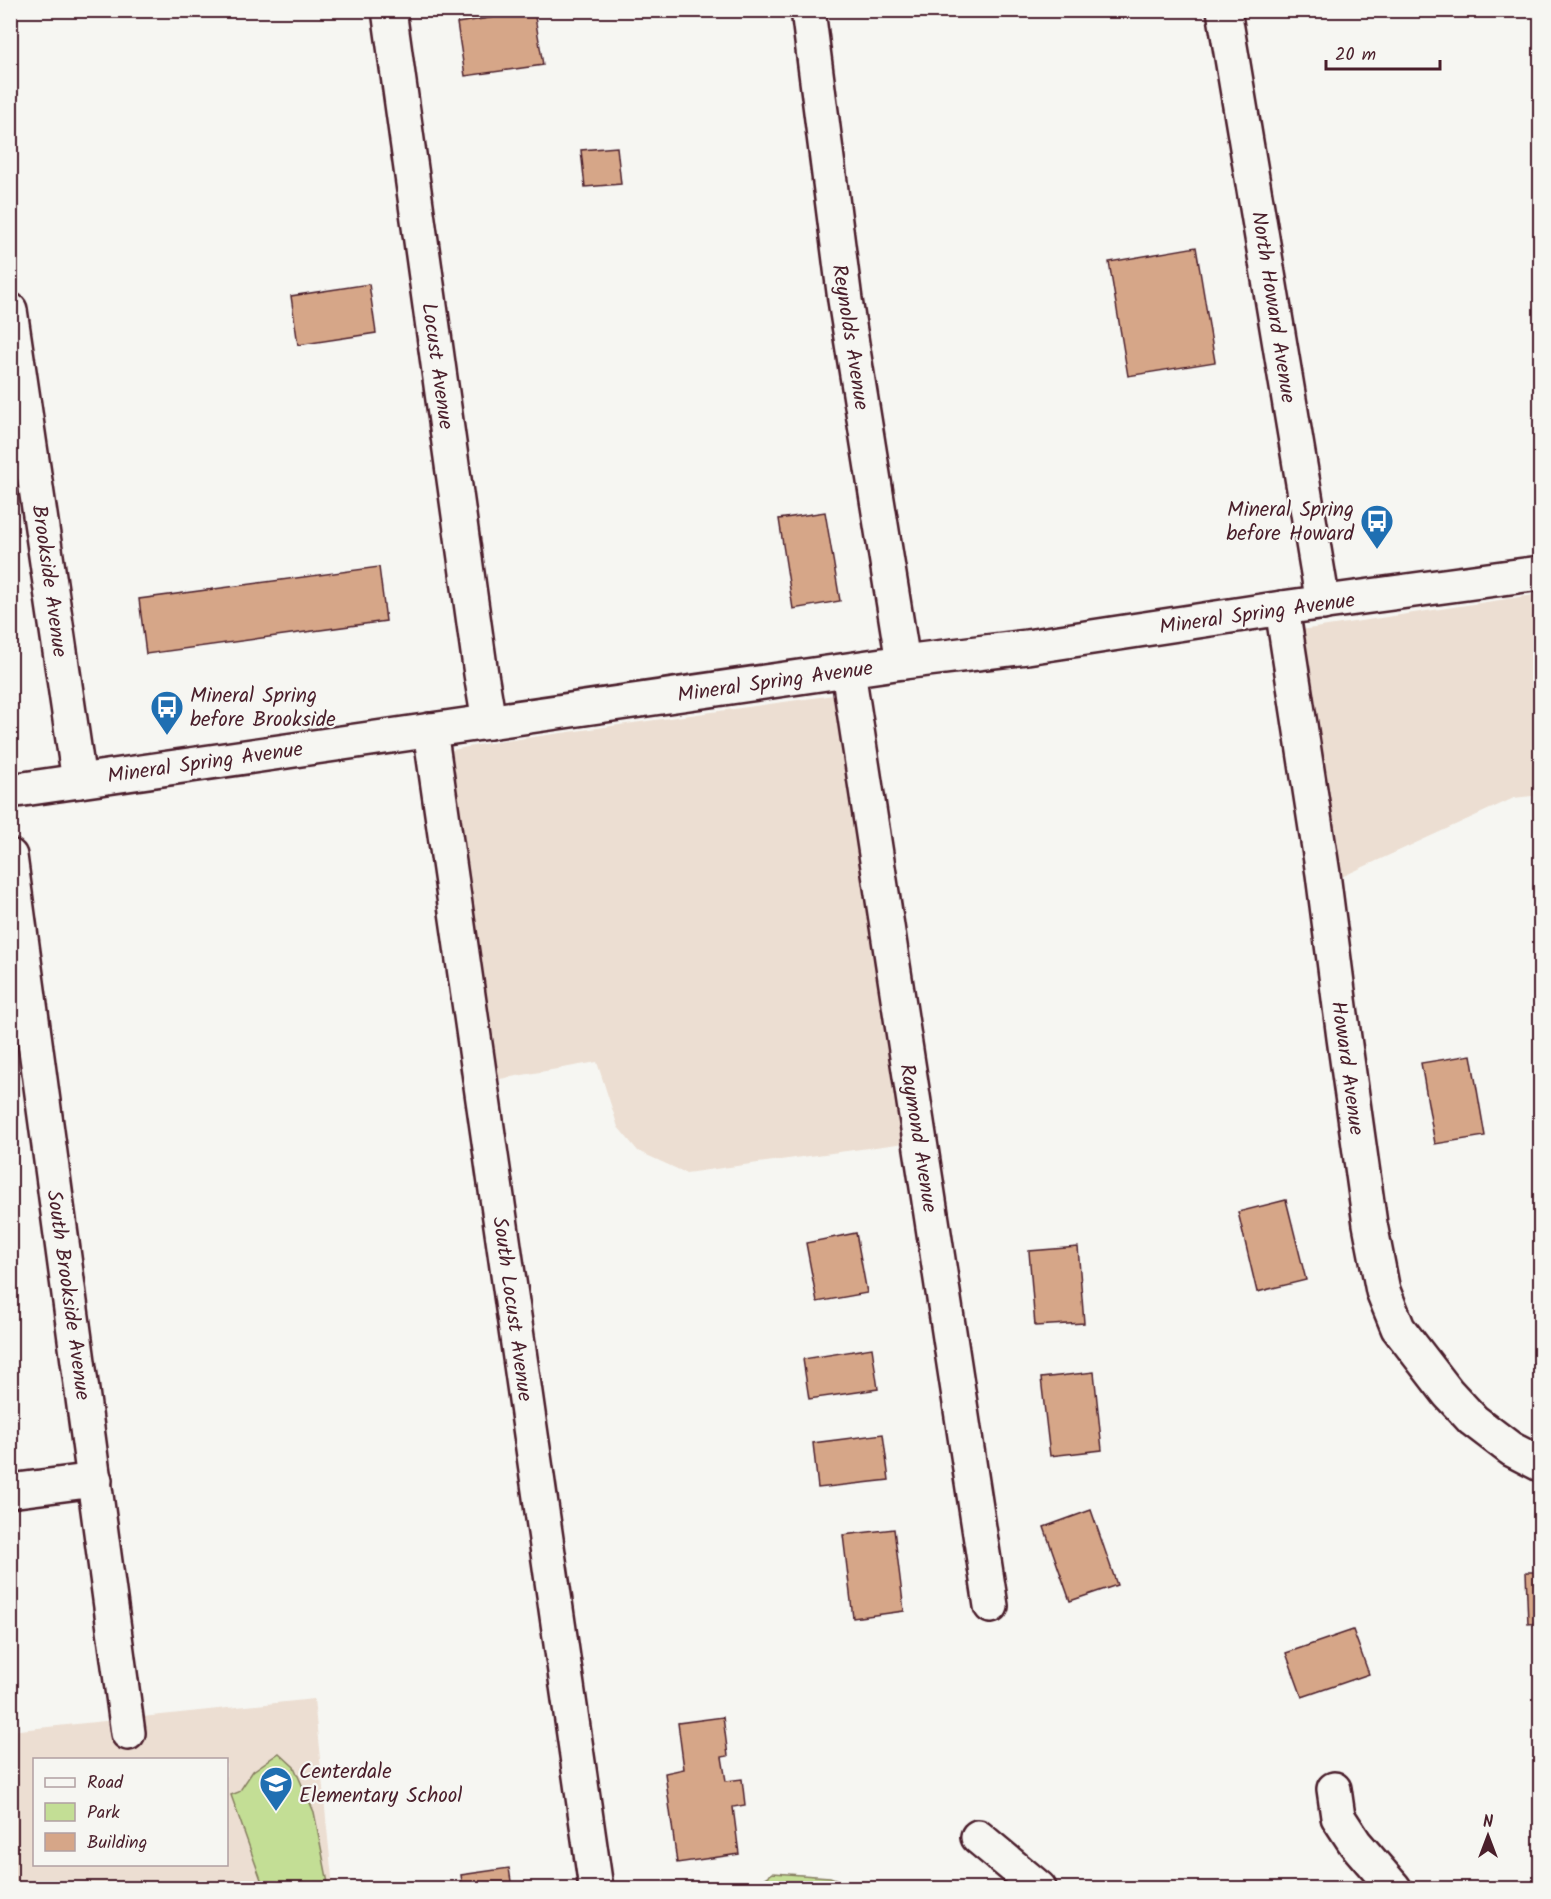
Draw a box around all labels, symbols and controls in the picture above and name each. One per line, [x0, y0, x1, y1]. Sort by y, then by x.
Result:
scale bar [1326, 33, 1440, 71]
text: 20 m [1335, 41, 1376, 70]
street label: North Howard Avenue [1241, 209, 1304, 406]
street label: Reynolds Avenue [822, 262, 877, 413]
street label: Locust Avenue [411, 301, 462, 432]
place label: Mineral Spring before Howard [1226, 494, 1355, 551]
street label: Brookside Avenue [22, 503, 76, 660]
bus stop icon: Mineral Spring before Howard [1359, 503, 1395, 550]
street label: Mineral Spring Avenue [1157, 584, 1358, 645]
street label: Mineral Spring Avenue [675, 652, 876, 713]
place label: Mineral Spring before Brookside [190, 680, 336, 737]
bus stop icon: Mineral Spring before Brookside [149, 689, 185, 736]
street label: Mineral Spring Avenue [105, 733, 306, 794]
street label: Howard Avenue [1321, 999, 1372, 1138]
street label: Raymond Avenue [889, 1062, 946, 1215]
street label: South Brookside Avenue [36, 1188, 99, 1403]
street label: South Locust Avenue [482, 1215, 541, 1404]
place label: Centerdale Elementary School [299, 1756, 462, 1813]
legend [33, 1758, 228, 1866]
school or university icon: Centerdale Elementary School [258, 1765, 294, 1812]
text: Road [87, 1769, 124, 1798]
text: Park [87, 1799, 120, 1828]
north arrow [1458, 1806, 1518, 1866]
text: N [1483, 1810, 1493, 1835]
text: Building [87, 1829, 147, 1858]

